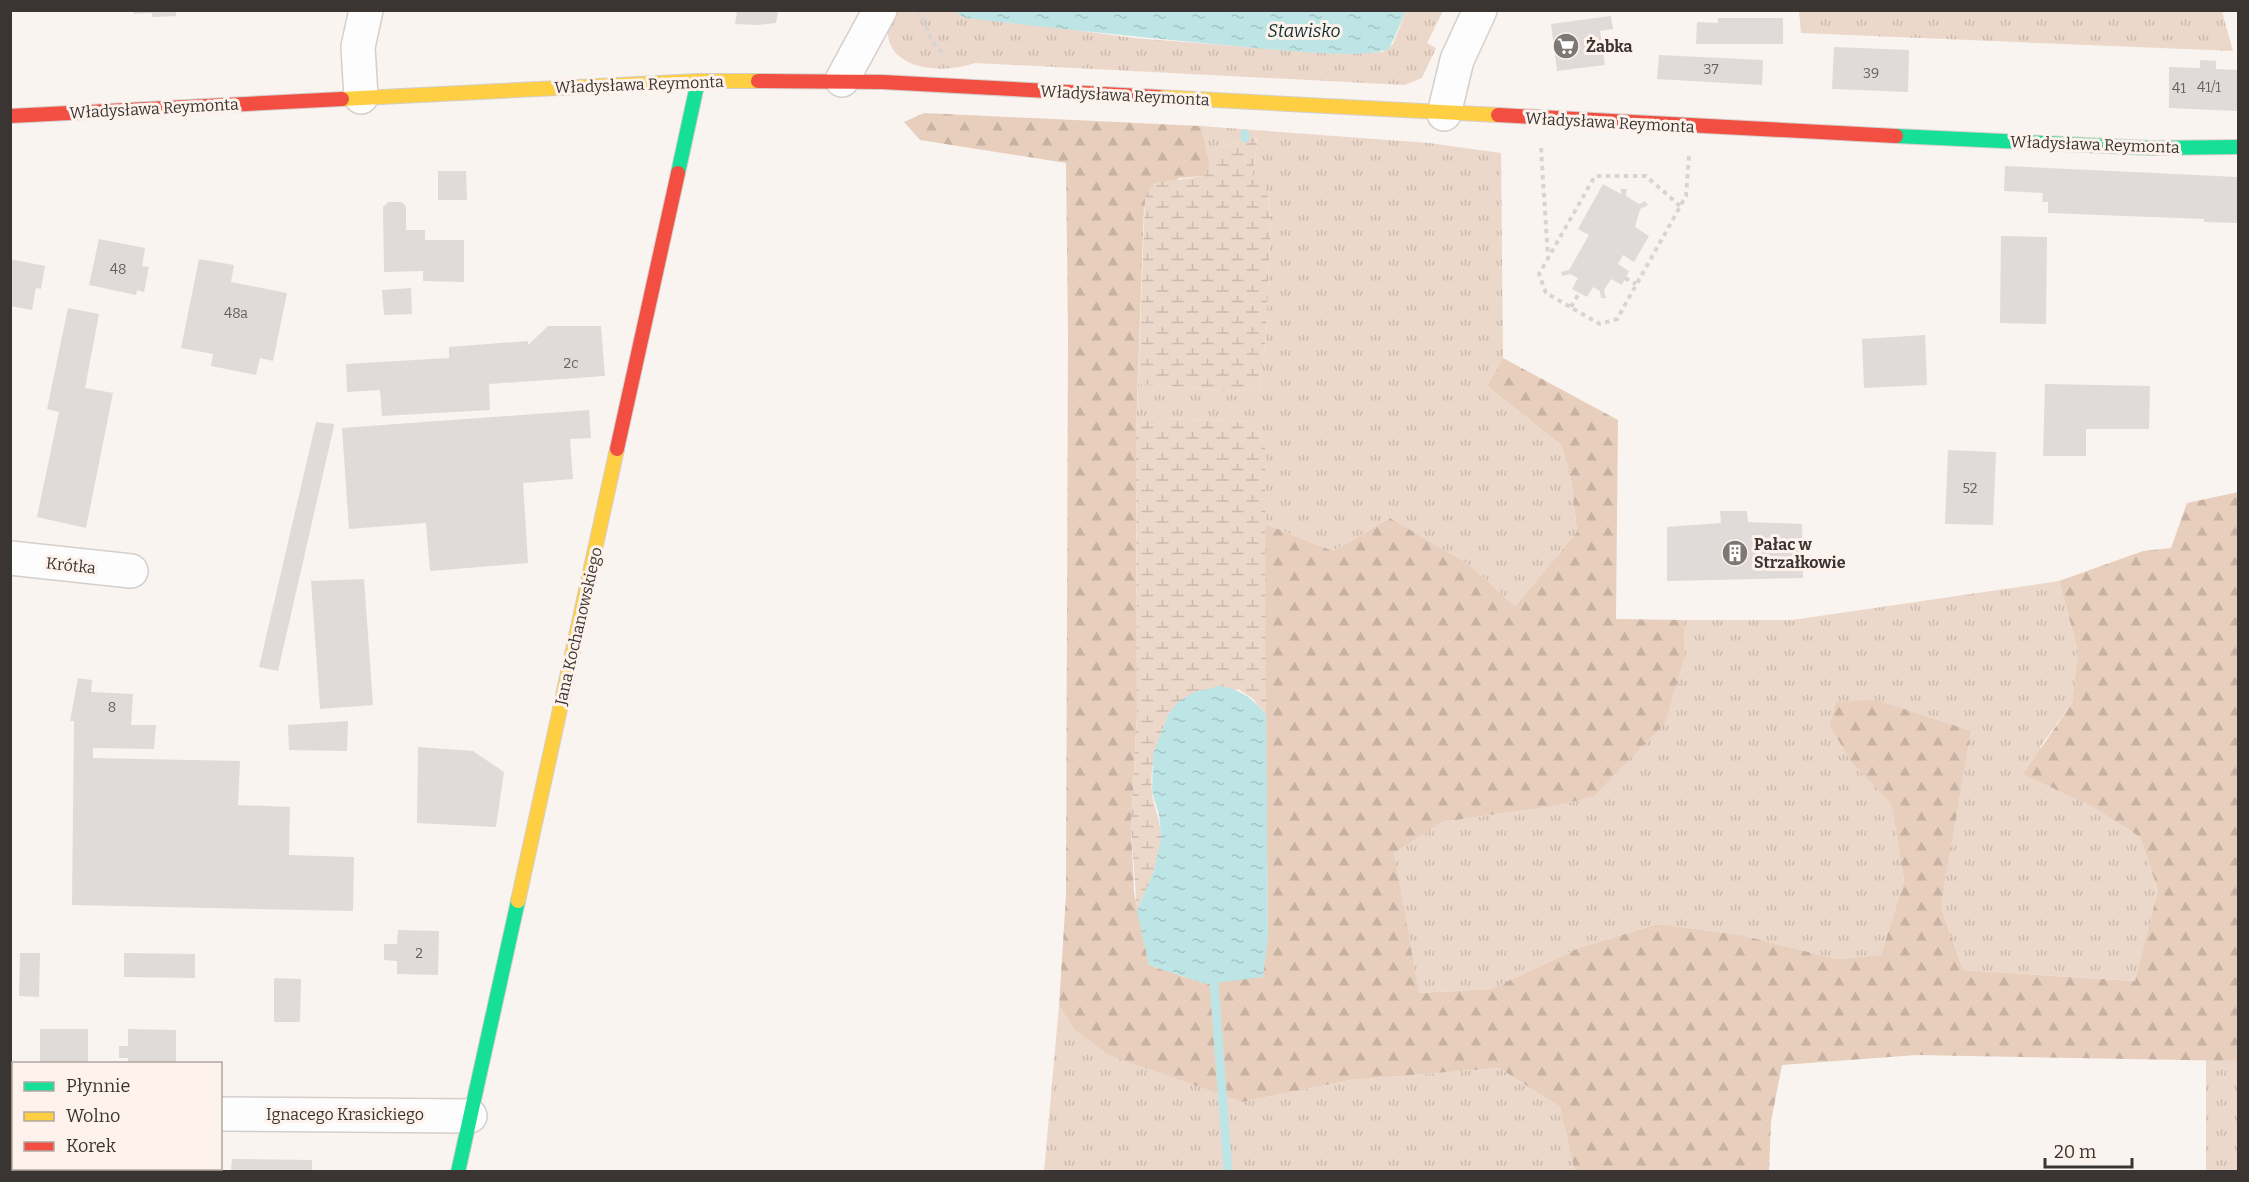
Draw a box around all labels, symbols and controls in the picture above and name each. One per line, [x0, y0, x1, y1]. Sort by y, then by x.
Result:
water label: Stawisko [1267, 20, 1341, 42]
supermarket icon: Żabka [1551, 31, 1581, 61]
place label: Żabka [1586, 37, 1633, 56]
house number: 37 [1703, 61, 1719, 78]
house number: 39 [1863, 65, 1879, 82]
street label: Władysława Reymonta [554, 72, 724, 97]
house number: 41/1 [2197, 79, 2221, 96]
house number: 41 [2172, 80, 2186, 97]
street label: Władysława Reymonta [1040, 82, 1210, 109]
street label: Władysława Reymonta [69, 95, 239, 122]
street label: Władysława Reymonta [1525, 109, 1695, 136]
street label: Władysława Reymonta [2010, 132, 2180, 157]
house number: 48 [110, 261, 126, 278]
house number: 48a [224, 305, 248, 322]
house number: 2c [564, 355, 578, 372]
house number: 52 [1963, 480, 1977, 497]
place label: Pałac w Strzałkowie [1754, 535, 1846, 572]
building icon: Pałac w Strzałkowie [1720, 538, 1750, 568]
street label: Jana Kochanowskiego [551, 545, 606, 708]
street label: Krótka [45, 553, 97, 578]
house number: 8 [108, 699, 116, 716]
house number: 2 [415, 945, 423, 962]
legend [12, 1062, 222, 1170]
text: Płynnie [66, 1075, 130, 1097]
text: Wolno [66, 1105, 120, 1127]
street label: Ignacego Krasickiego [266, 1105, 424, 1124]
scale bar [2045, 1131, 2132, 1169]
text: Korek [66, 1135, 117, 1157]
text: 20 m [2054, 1141, 2096, 1163]

